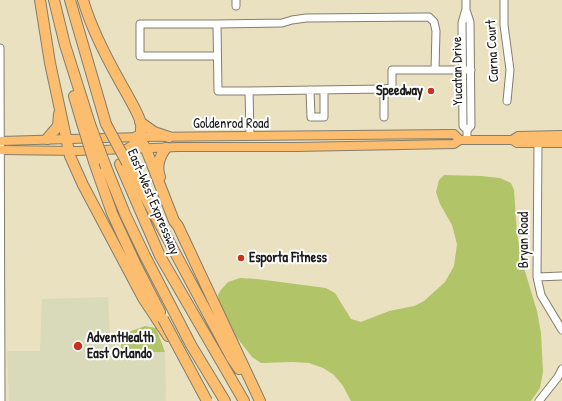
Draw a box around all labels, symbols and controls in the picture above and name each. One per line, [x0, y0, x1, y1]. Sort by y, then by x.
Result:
street label: Carna Court [483, 19, 503, 83]
street label: Yucatan Drive [449, 36, 467, 106]
place label: Speedway [376, 83, 423, 99]
marker: Speedway [426, 86, 436, 96]
street label: Goldenrod Road [193, 116, 269, 132]
street label: East-West Expressway [123, 147, 183, 257]
street label: Bryan Road [516, 212, 532, 268]
place label: Esporta Fitness [249, 250, 327, 266]
marker: Esporta Fitness [236, 253, 246, 263]
place label: AdventHealth East Orlando [87, 330, 154, 362]
marker: AdventHealth East Orlando [72, 340, 84, 352]

